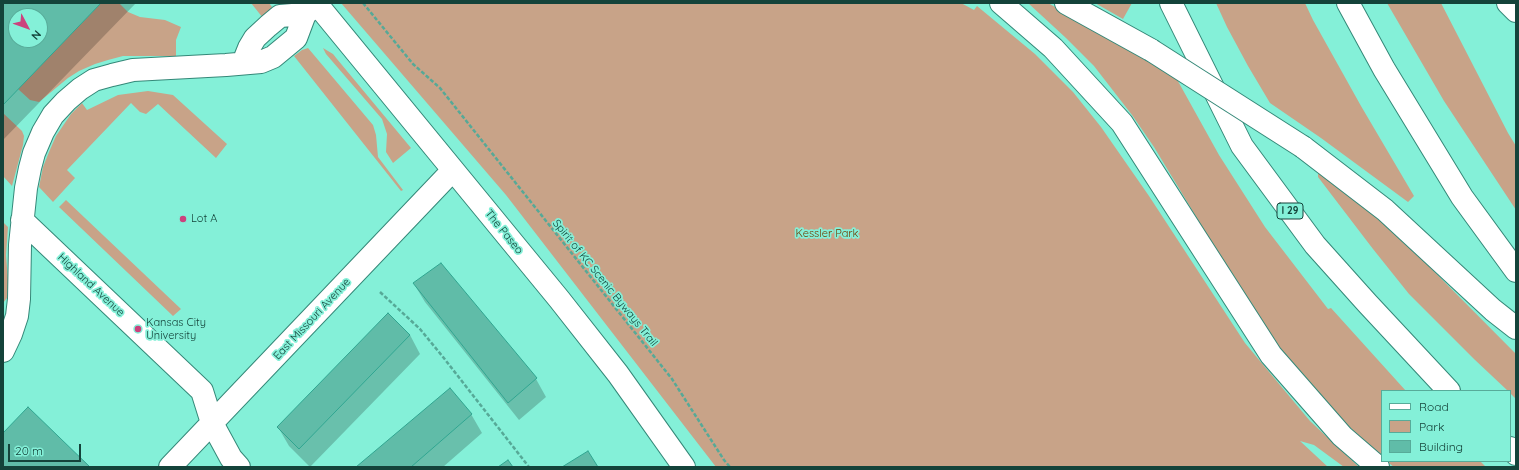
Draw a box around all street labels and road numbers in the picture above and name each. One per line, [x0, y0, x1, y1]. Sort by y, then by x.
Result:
road number: I 29 [1277, 203, 1303, 219]
street label: The Paseo [482, 207, 526, 257]
street label: Spirit of KC Scenic Byways Trail [550, 217, 660, 349]
street label: Highland Avenue [55, 251, 127, 319]
street label: East Missouri Avenue [271, 275, 353, 363]

